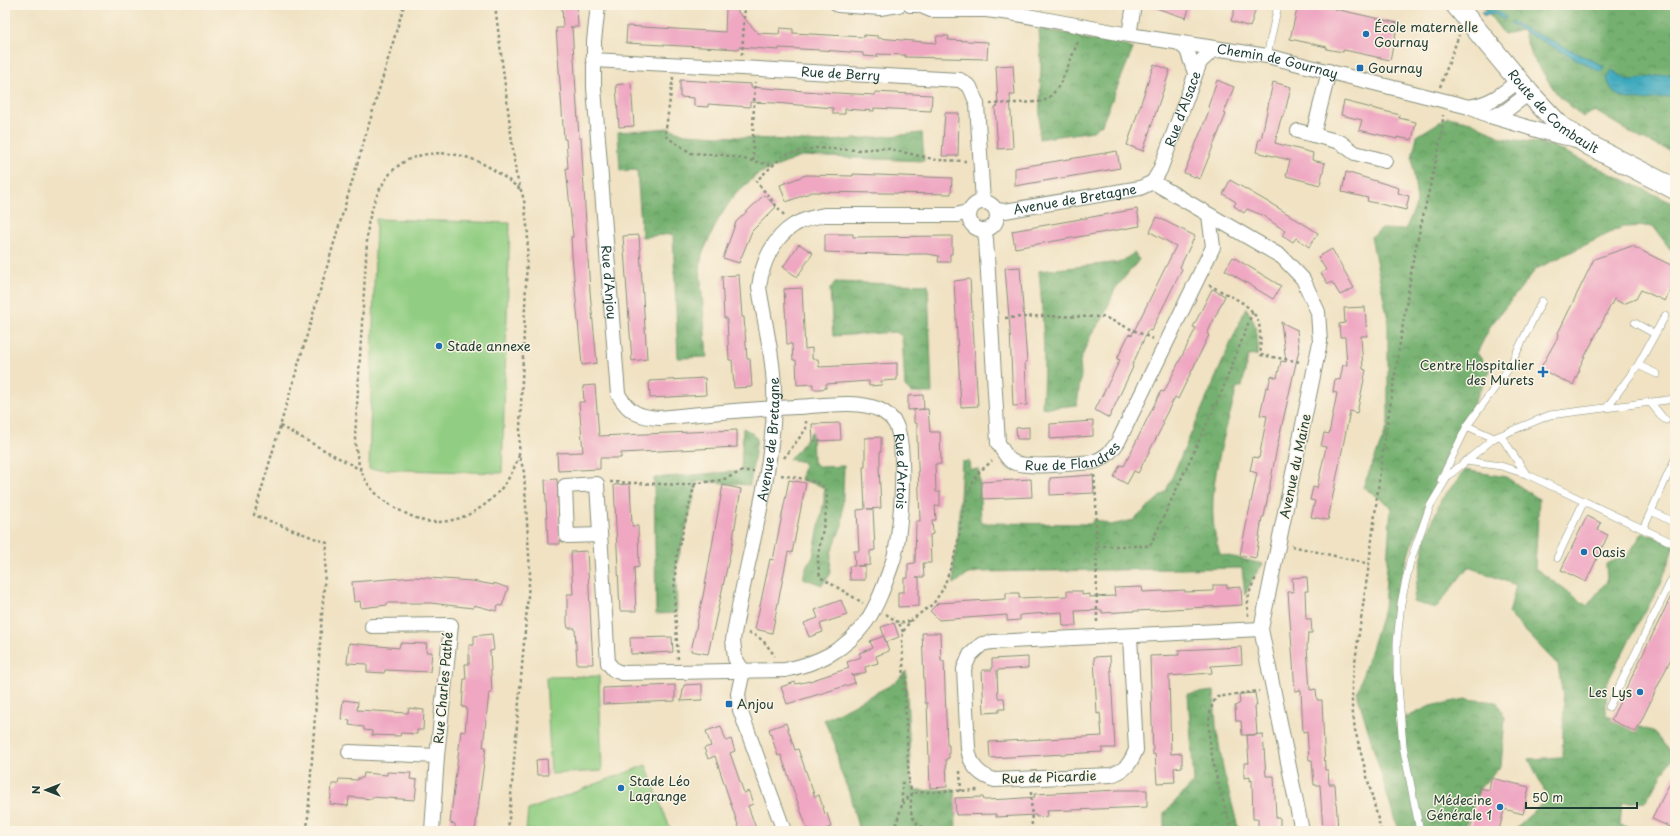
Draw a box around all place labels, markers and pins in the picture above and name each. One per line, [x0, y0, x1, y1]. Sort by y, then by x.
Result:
place label: École maternelle Gournay [1374, 17, 1478, 51]
marker: École maternelle Gournay [1361, 29, 1371, 39]
place label: Gournay [1368, 58, 1423, 77]
marker: Gournay [1355, 63, 1365, 73]
place label: Stade annexe [447, 336, 531, 355]
marker: Stade annexe [434, 341, 444, 351]
place label: Centre Hospitalier des Murets [1420, 355, 1535, 389]
marker: Centre Hospitalier des Murets [1537, 366, 1549, 378]
place label: Oasis [1592, 542, 1625, 561]
marker: Oasis [1579, 547, 1589, 557]
place label: Les Lys [1589, 682, 1632, 701]
marker: Les Lys [1635, 687, 1645, 697]
place label: Anjou [737, 694, 774, 713]
marker: Anjou [724, 699, 734, 709]
place label: Stade Léo Lagrange [629, 771, 690, 805]
marker: Stade Léo Lagrange [616, 783, 626, 793]
place label: Médecine Générale 1 [1426, 790, 1492, 824]
marker: Médecine Générale 1 [1495, 802, 1505, 812]

